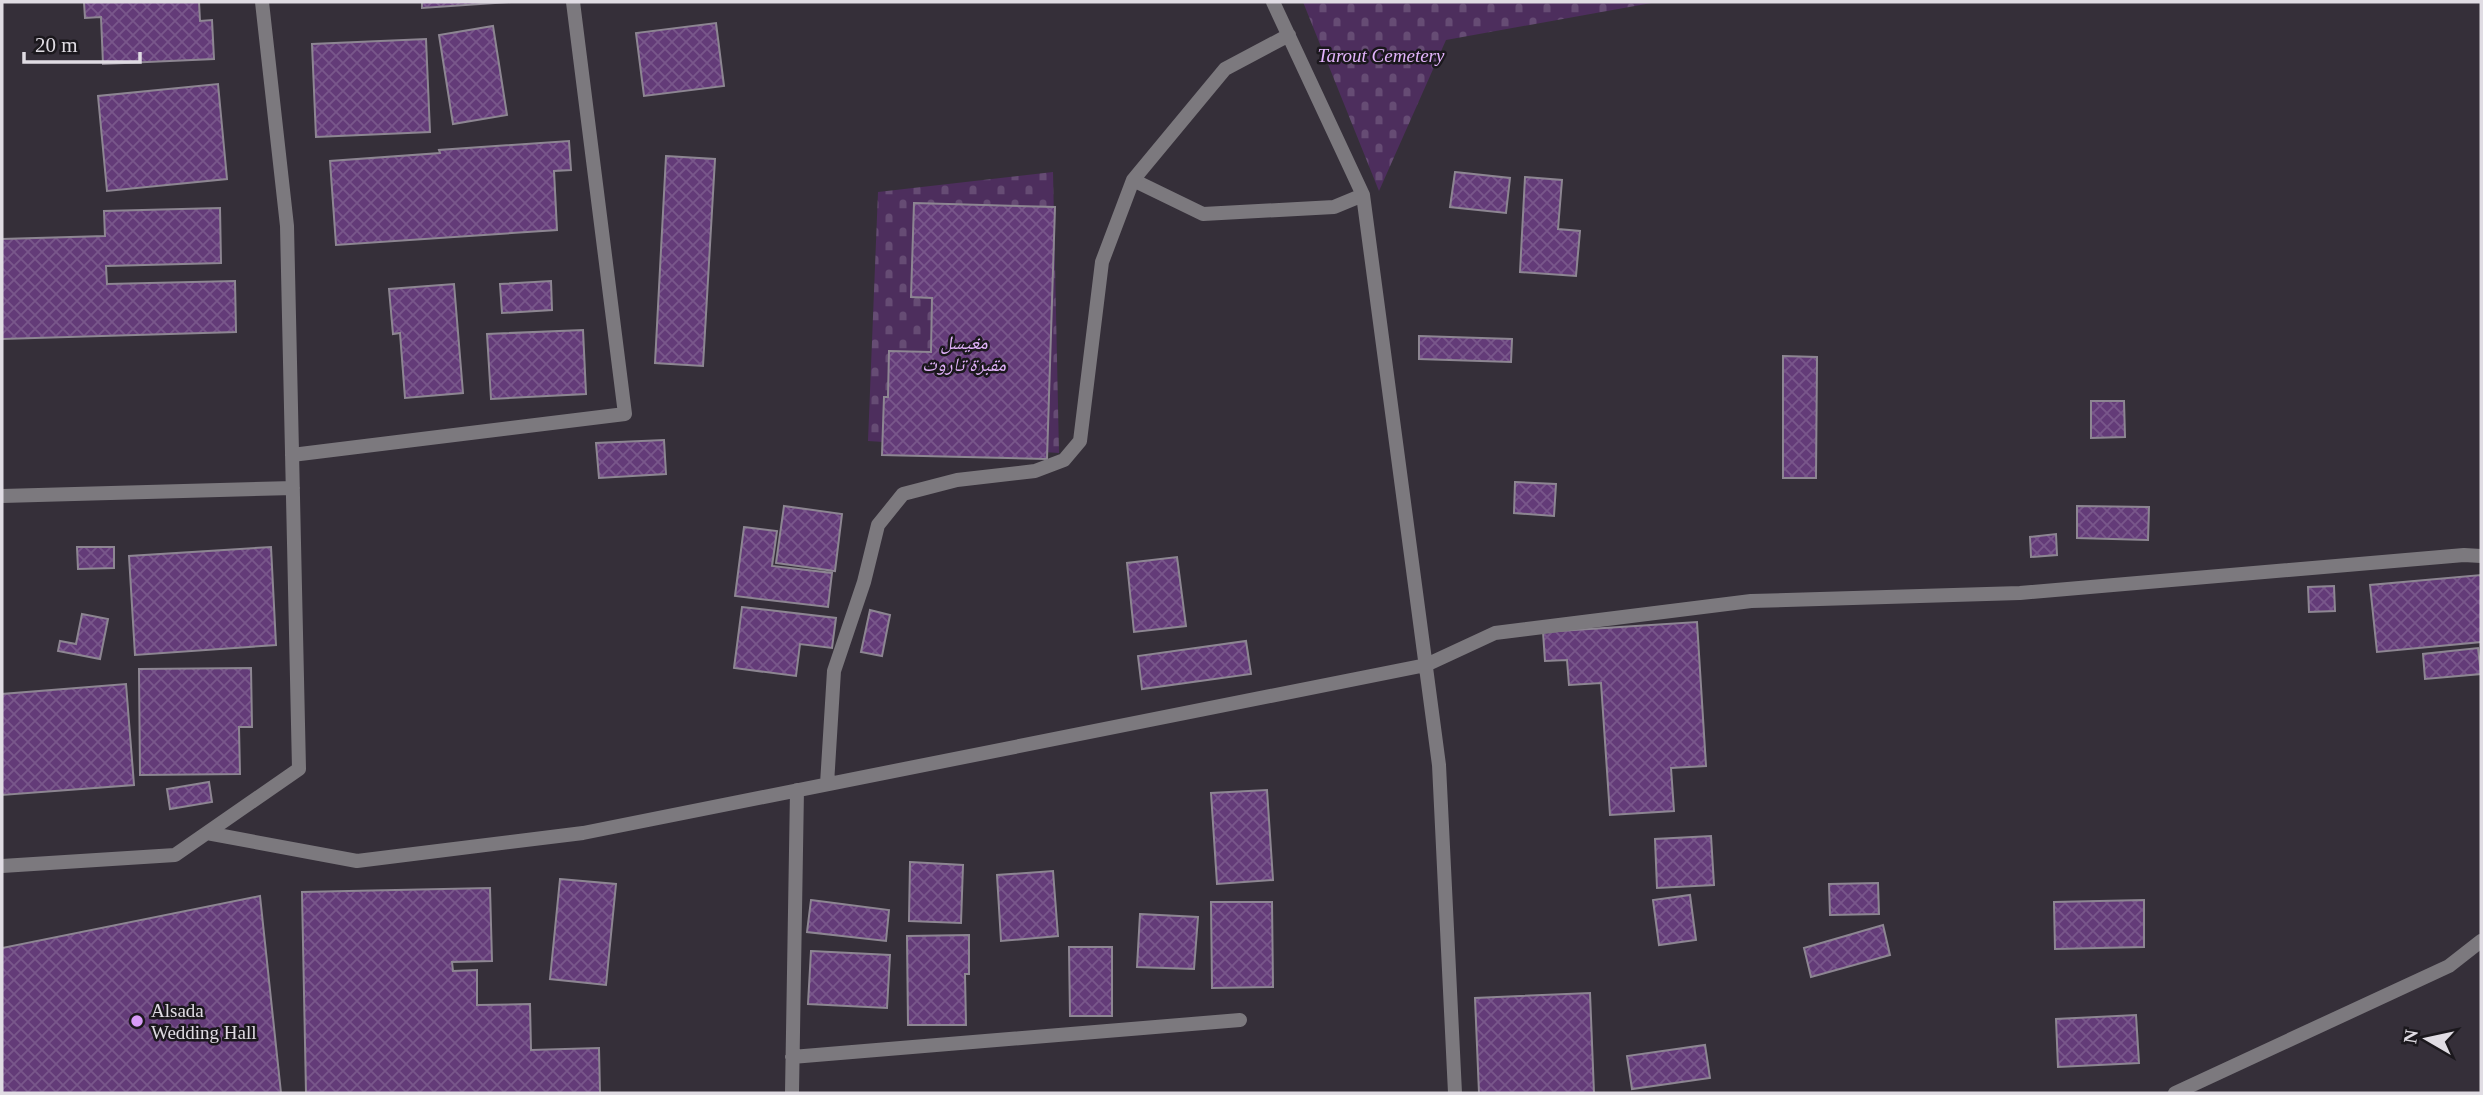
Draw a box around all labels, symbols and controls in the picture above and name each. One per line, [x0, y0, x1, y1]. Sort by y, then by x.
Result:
scale bar [24, 21, 140, 65]
text: 20 m [35, 33, 78, 57]
park label: Tarout Cemetery [1318, 45, 1445, 66]
park label: مغيسل مقبرة تاروت [922, 332, 1006, 376]
place label: Alsada Wedding Hall [151, 1000, 257, 1043]
north arrow [2392, 1004, 2462, 1074]
marker: Alsada Wedding Hall [129, 1013, 145, 1029]
text: N [2399, 1028, 2422, 1045]

